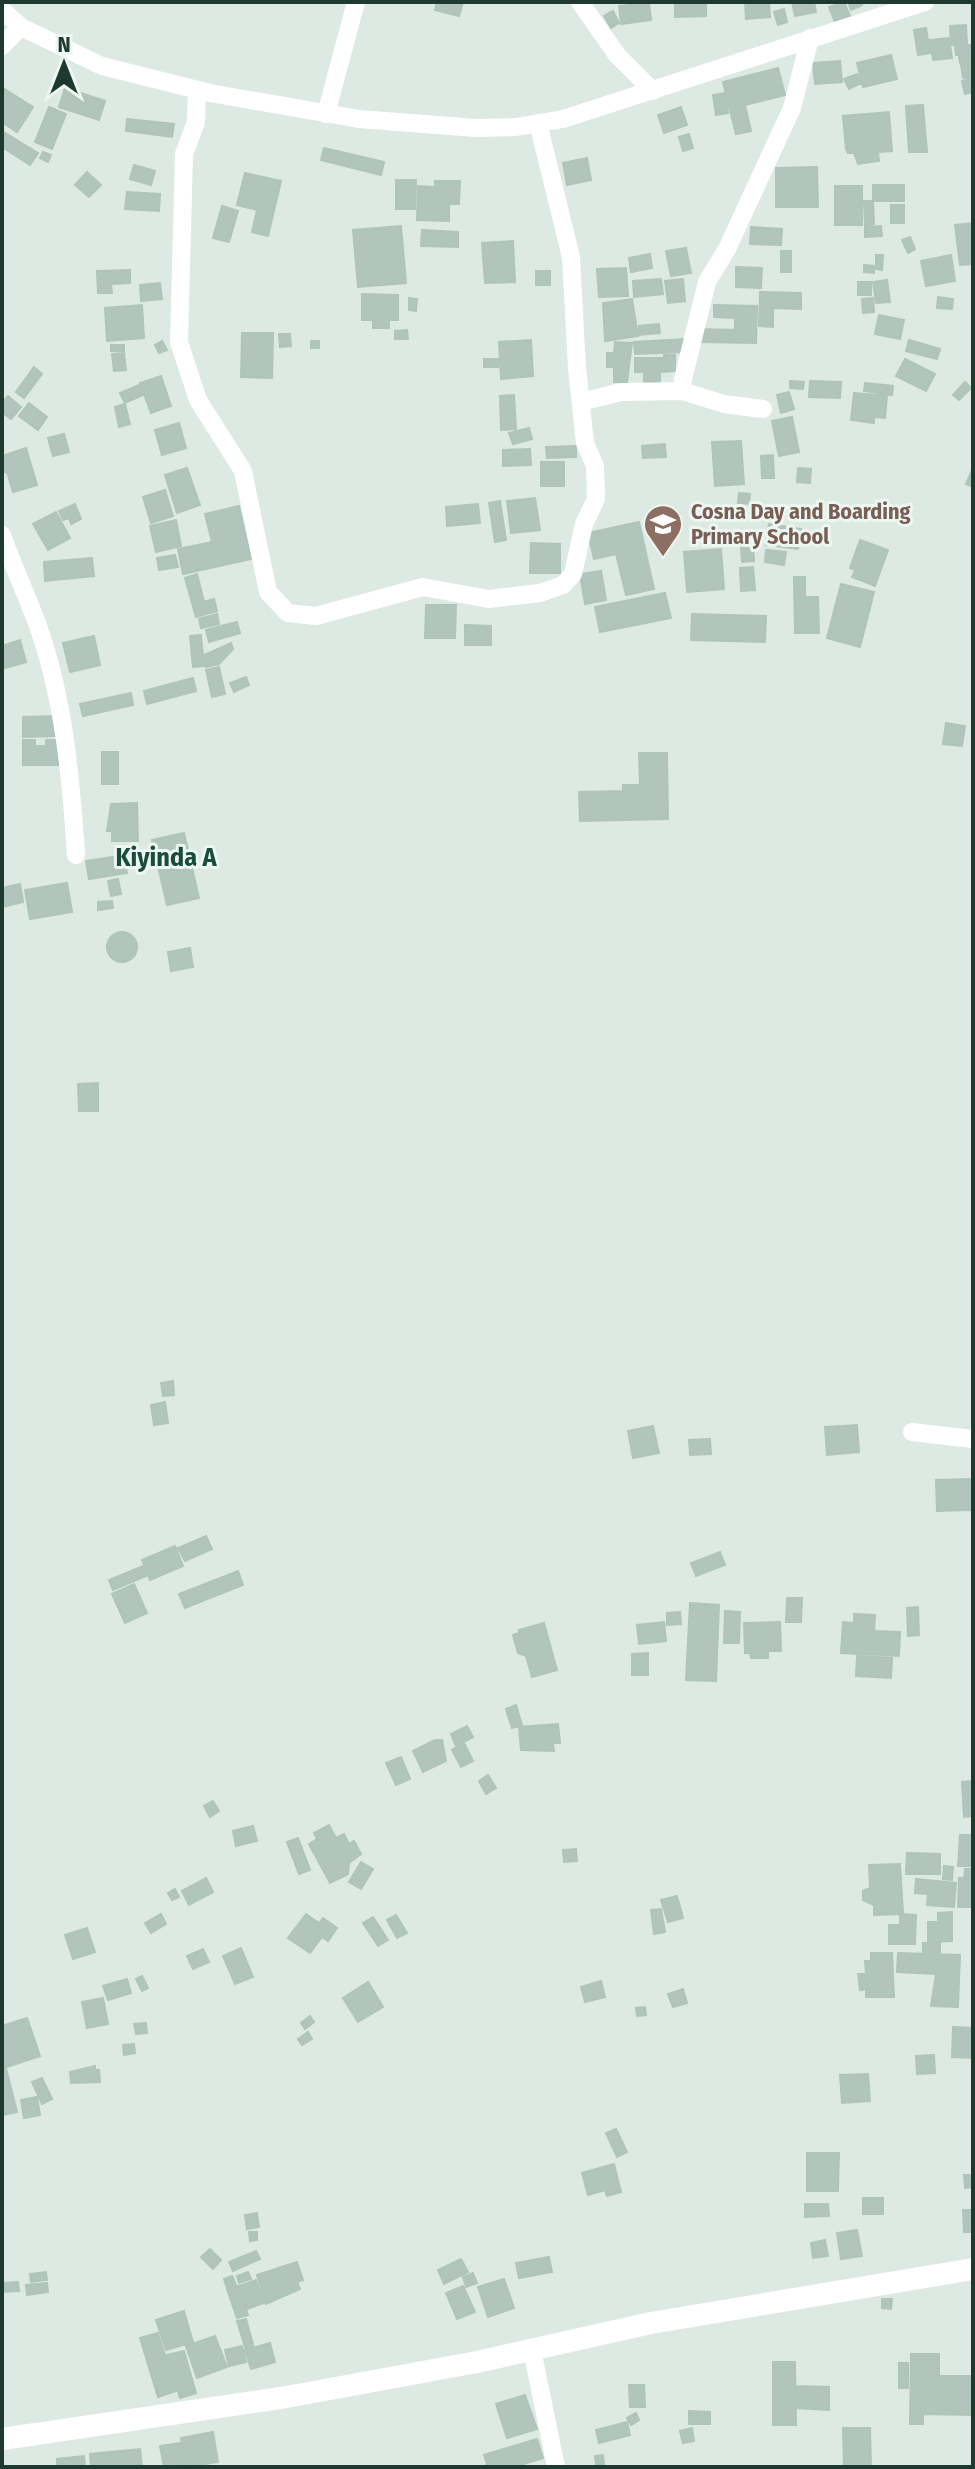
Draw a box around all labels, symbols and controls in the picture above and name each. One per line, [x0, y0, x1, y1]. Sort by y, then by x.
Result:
north arrow [24, 24, 104, 104]
text: N [57, 31, 71, 58]
place label: Cosna Day and Boarding Primary School [691, 498, 911, 550]
school or university icon: Cosna Day and Boarding Primary School [642, 503, 684, 558]
district label: Kiyinda A [115, 842, 217, 873]

